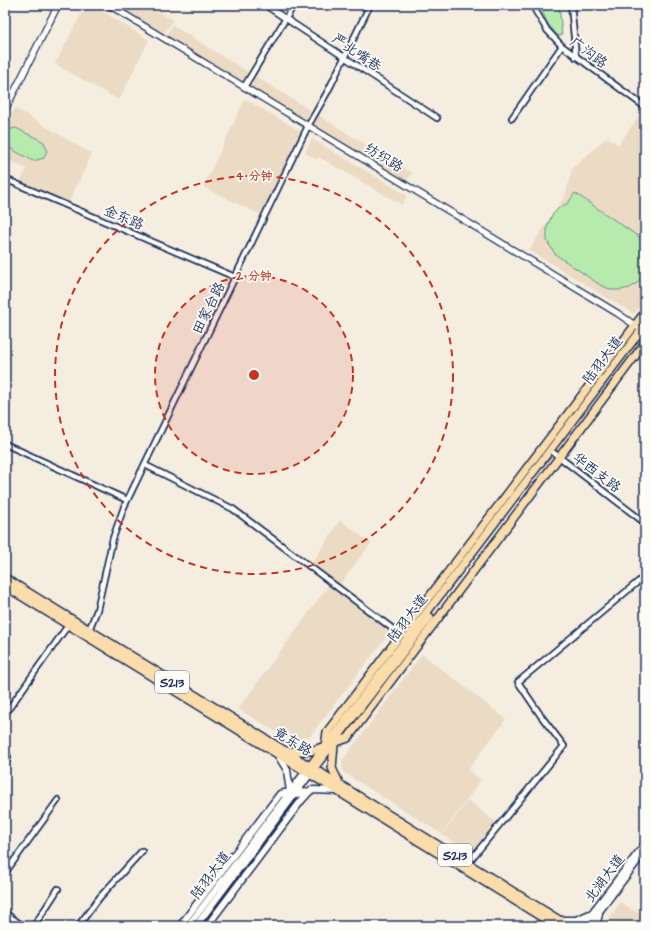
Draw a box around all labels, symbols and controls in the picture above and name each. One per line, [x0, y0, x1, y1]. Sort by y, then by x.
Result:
street label: 严北嘴巷 [328, 29, 386, 77]
street label: 广沟路 [566, 32, 611, 73]
street label: 纺织路 [360, 138, 407, 177]
text: 4 分钟 [236, 168, 272, 185]
street label: 金东路 [100, 201, 147, 235]
text: 2 分钟 [235, 268, 272, 285]
street label: 田家台路 [188, 279, 230, 338]
street label: 陆羽大道 [578, 332, 628, 389]
centre of rings [247, 368, 261, 382]
street label: 华西支路 [568, 448, 625, 498]
street label: 陆羽大道 [383, 590, 433, 647]
road number: S213 [155, 671, 189, 693]
street label: 竟东路 [269, 722, 316, 761]
road number: S213 [438, 844, 472, 866]
street label: 陆羽大道 [186, 847, 236, 904]
street label: 北湖大道 [580, 850, 630, 907]

